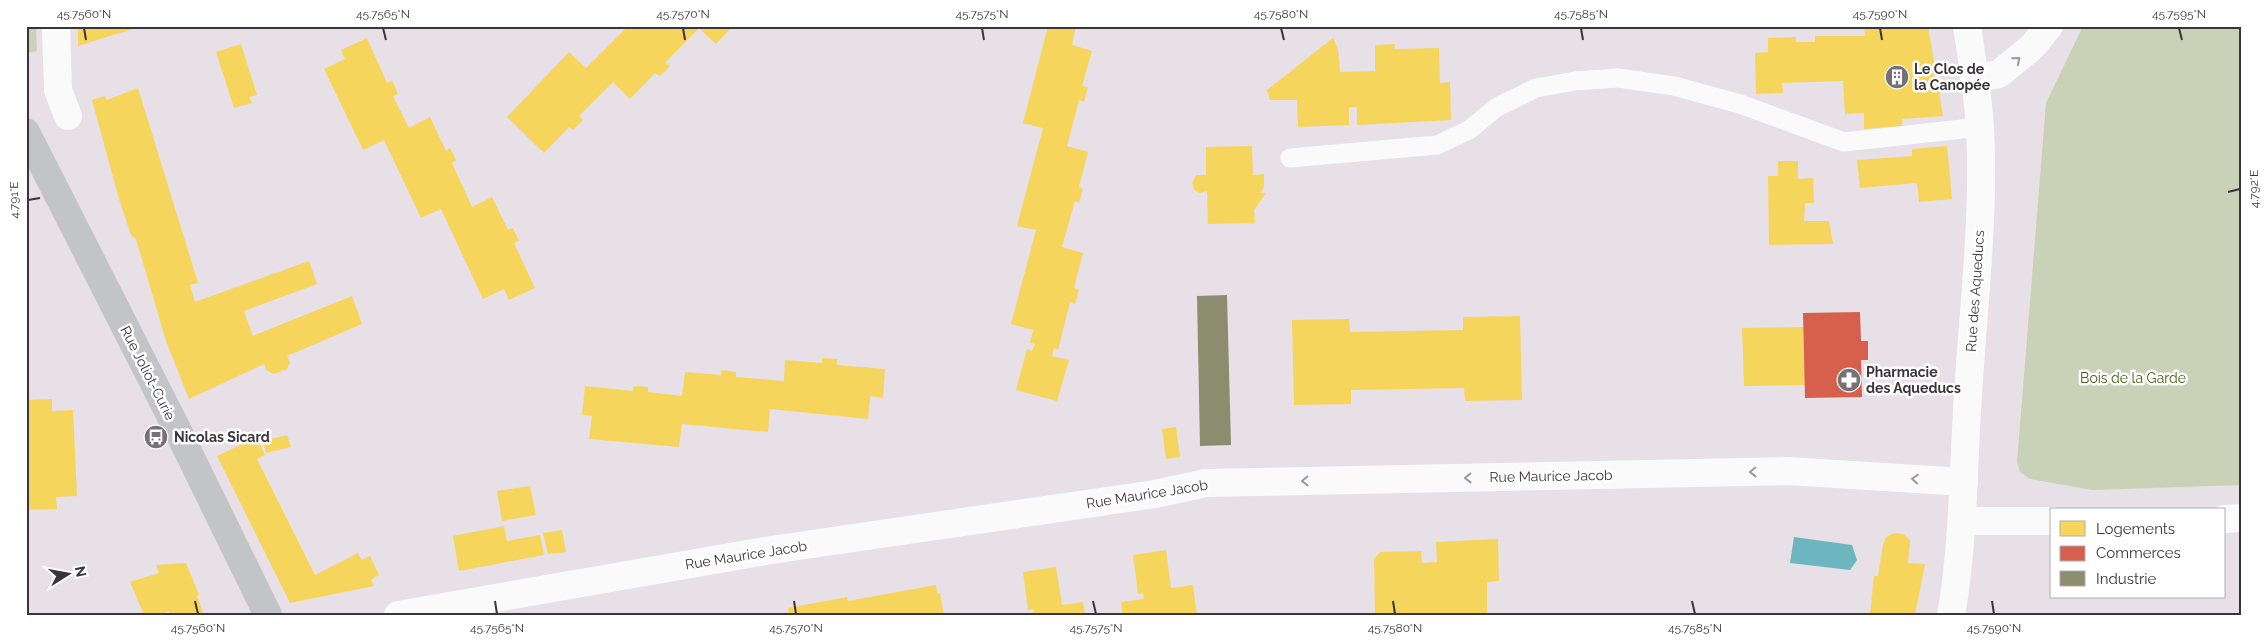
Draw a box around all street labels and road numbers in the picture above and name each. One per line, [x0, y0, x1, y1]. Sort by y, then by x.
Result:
street label: Rue des Aqueducs [1963, 229, 1987, 352]
street label: Rue Joliot-Curie [117, 323, 179, 423]
street label: Rue Maurice Jacob [1489, 467, 1613, 485]
street label: Rue Maurice Jacob [1085, 476, 1209, 512]
street label: Rue Maurice Jacob [684, 537, 808, 573]

